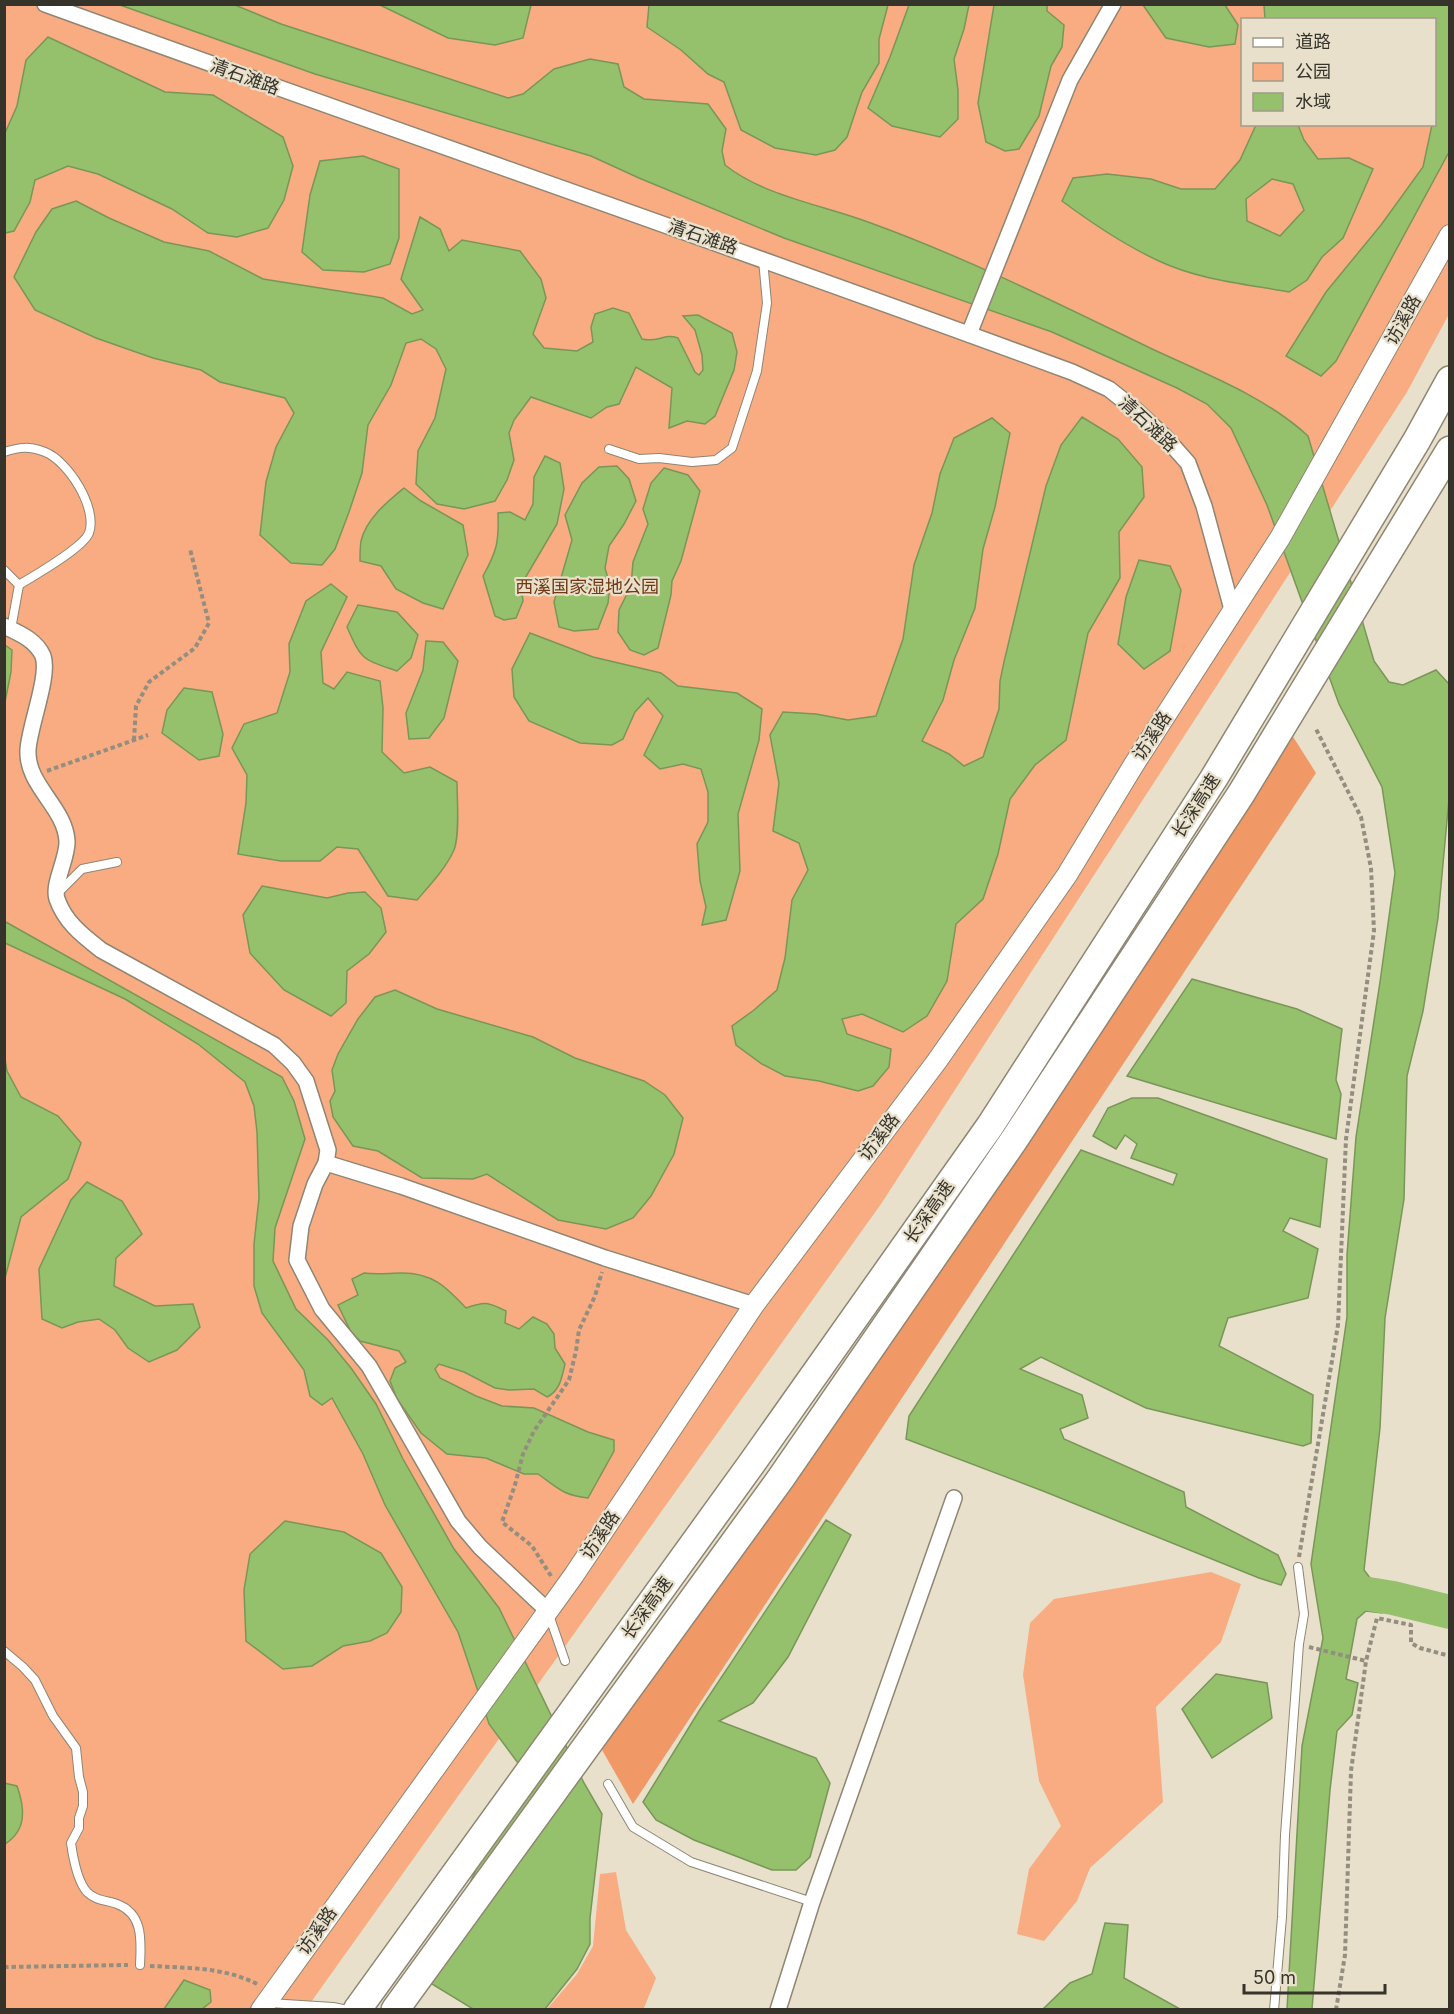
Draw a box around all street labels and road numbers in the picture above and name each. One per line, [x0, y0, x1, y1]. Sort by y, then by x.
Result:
street label: 清石滩路 [208, 54, 283, 99]
street label: 清石滩路 [666, 215, 741, 258]
street label: 访溪路 [1380, 291, 1425, 348]
street label: 清石滩路 [1115, 391, 1182, 456]
street label: 访溪路 [1128, 707, 1175, 764]
street label: 长深高速 [1167, 770, 1224, 842]
street label: 访溪路 [854, 1109, 903, 1165]
street label: 长深高速 [899, 1176, 958, 1247]
street label: 访溪路 [576, 1506, 623, 1563]
street label: 长深高速 [617, 1572, 676, 1643]
street label: 访溪路 [293, 1903, 341, 1959]

